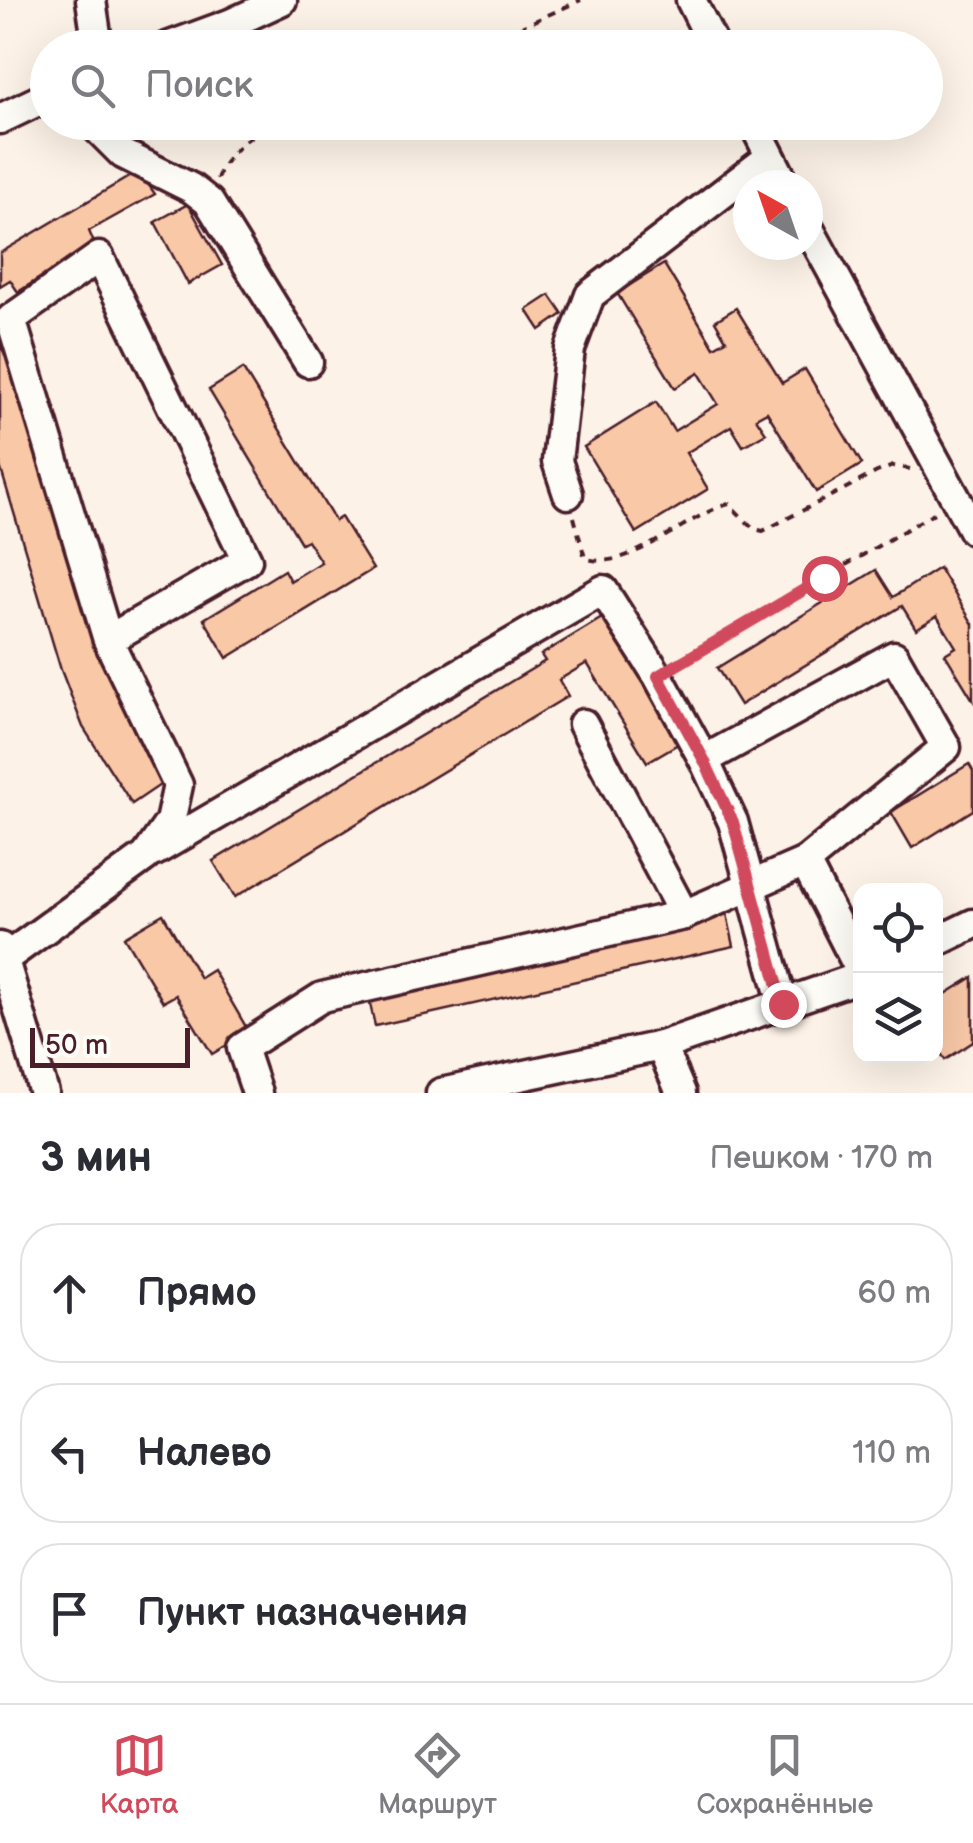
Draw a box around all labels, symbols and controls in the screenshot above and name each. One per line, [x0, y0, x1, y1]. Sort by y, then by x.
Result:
search box [30, 30, 943, 140]
icon: search [65, 58, 120, 113]
text: Поиск [145, 63, 253, 108]
north arrow [733, 170, 823, 260]
route start [802, 556, 848, 602]
map controls [853, 883, 943, 1063]
button: locate [853, 883, 943, 973]
button: layers [853, 973, 943, 1063]
route end [761, 982, 807, 1028]
scale bar [30, 1023, 190, 1068]
text: 50 m [45, 1029, 108, 1062]
text: 3 мин [40, 1133, 152, 1184]
text: Пешком · 170 m [709, 1139, 933, 1178]
icon: ahead [42, 1266, 97, 1321]
text: Прямо [137, 1271, 256, 1316]
text: 60 m [858, 1274, 931, 1313]
icon: left [42, 1426, 97, 1481]
text: Налево [137, 1431, 272, 1476]
text: 110 m [852, 1434, 931, 1473]
icon: arrive [42, 1586, 97, 1641]
text: Пункт назначения [137, 1591, 468, 1636]
tab: Карта [100, 1728, 179, 1821]
tab: Маршрут [378, 1728, 497, 1821]
tab: Сохранённые [696, 1728, 873, 1821]

